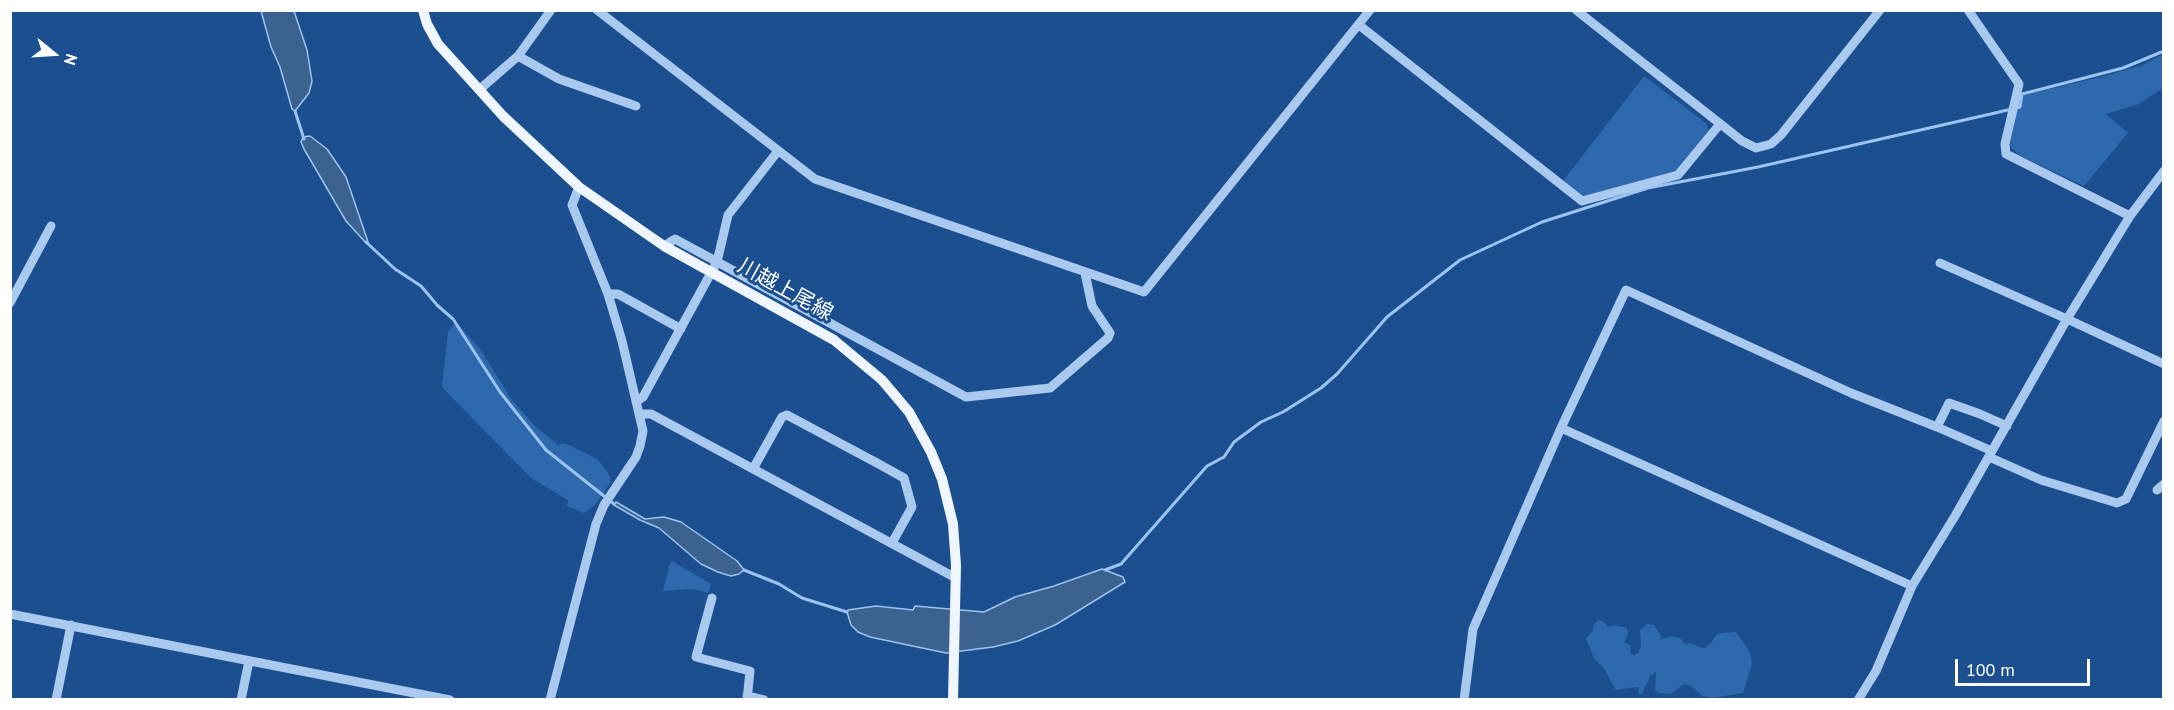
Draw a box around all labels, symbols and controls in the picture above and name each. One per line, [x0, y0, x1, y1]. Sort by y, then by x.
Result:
north arrow [24, 24, 84, 84]
text: N [60, 51, 82, 68]
street label: 川越上尾線 [733, 254, 837, 326]
scale bar [1958, 647, 2093, 685]
text: 100 m [1966, 658, 2015, 681]

